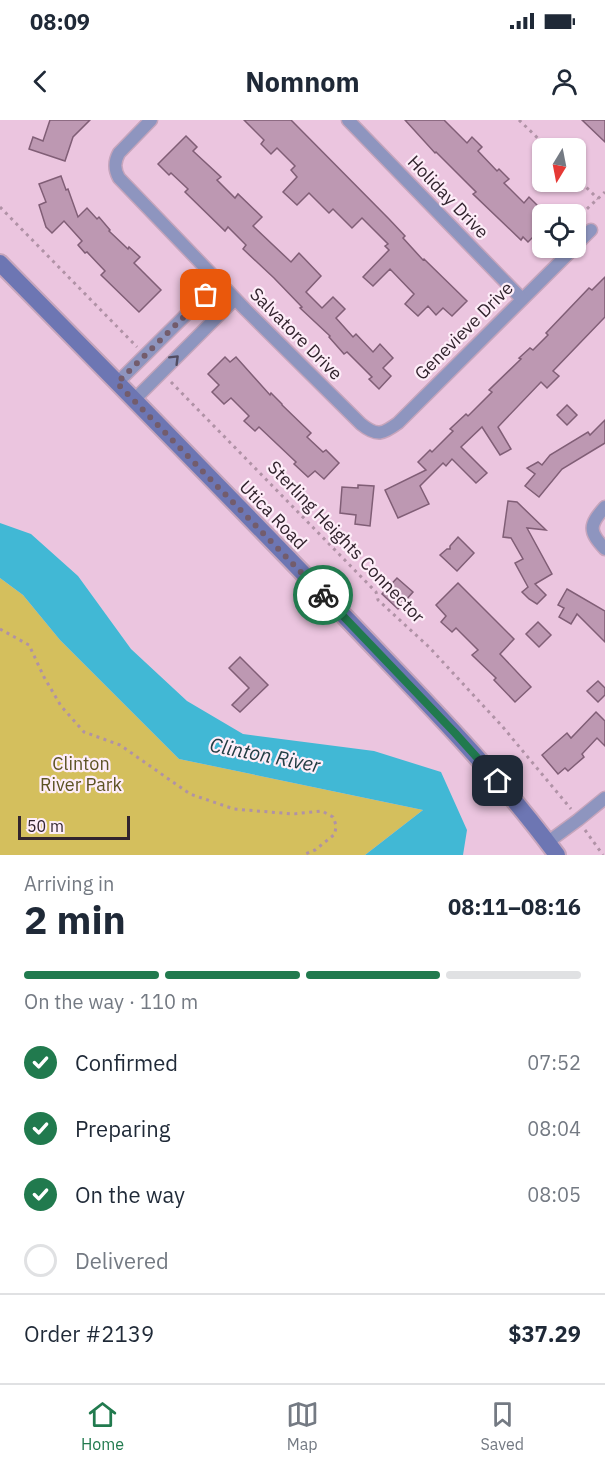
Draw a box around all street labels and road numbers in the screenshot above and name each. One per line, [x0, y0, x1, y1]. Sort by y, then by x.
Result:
street label: Holiday Drive [403, 150, 494, 243]
street label: Genevieve Drive [410, 276, 518, 385]
street label: Salvatore Drive [245, 282, 348, 385]
street label: Sterling Heights Connector [263, 456, 430, 628]
street label: Utica Road [235, 475, 312, 554]

